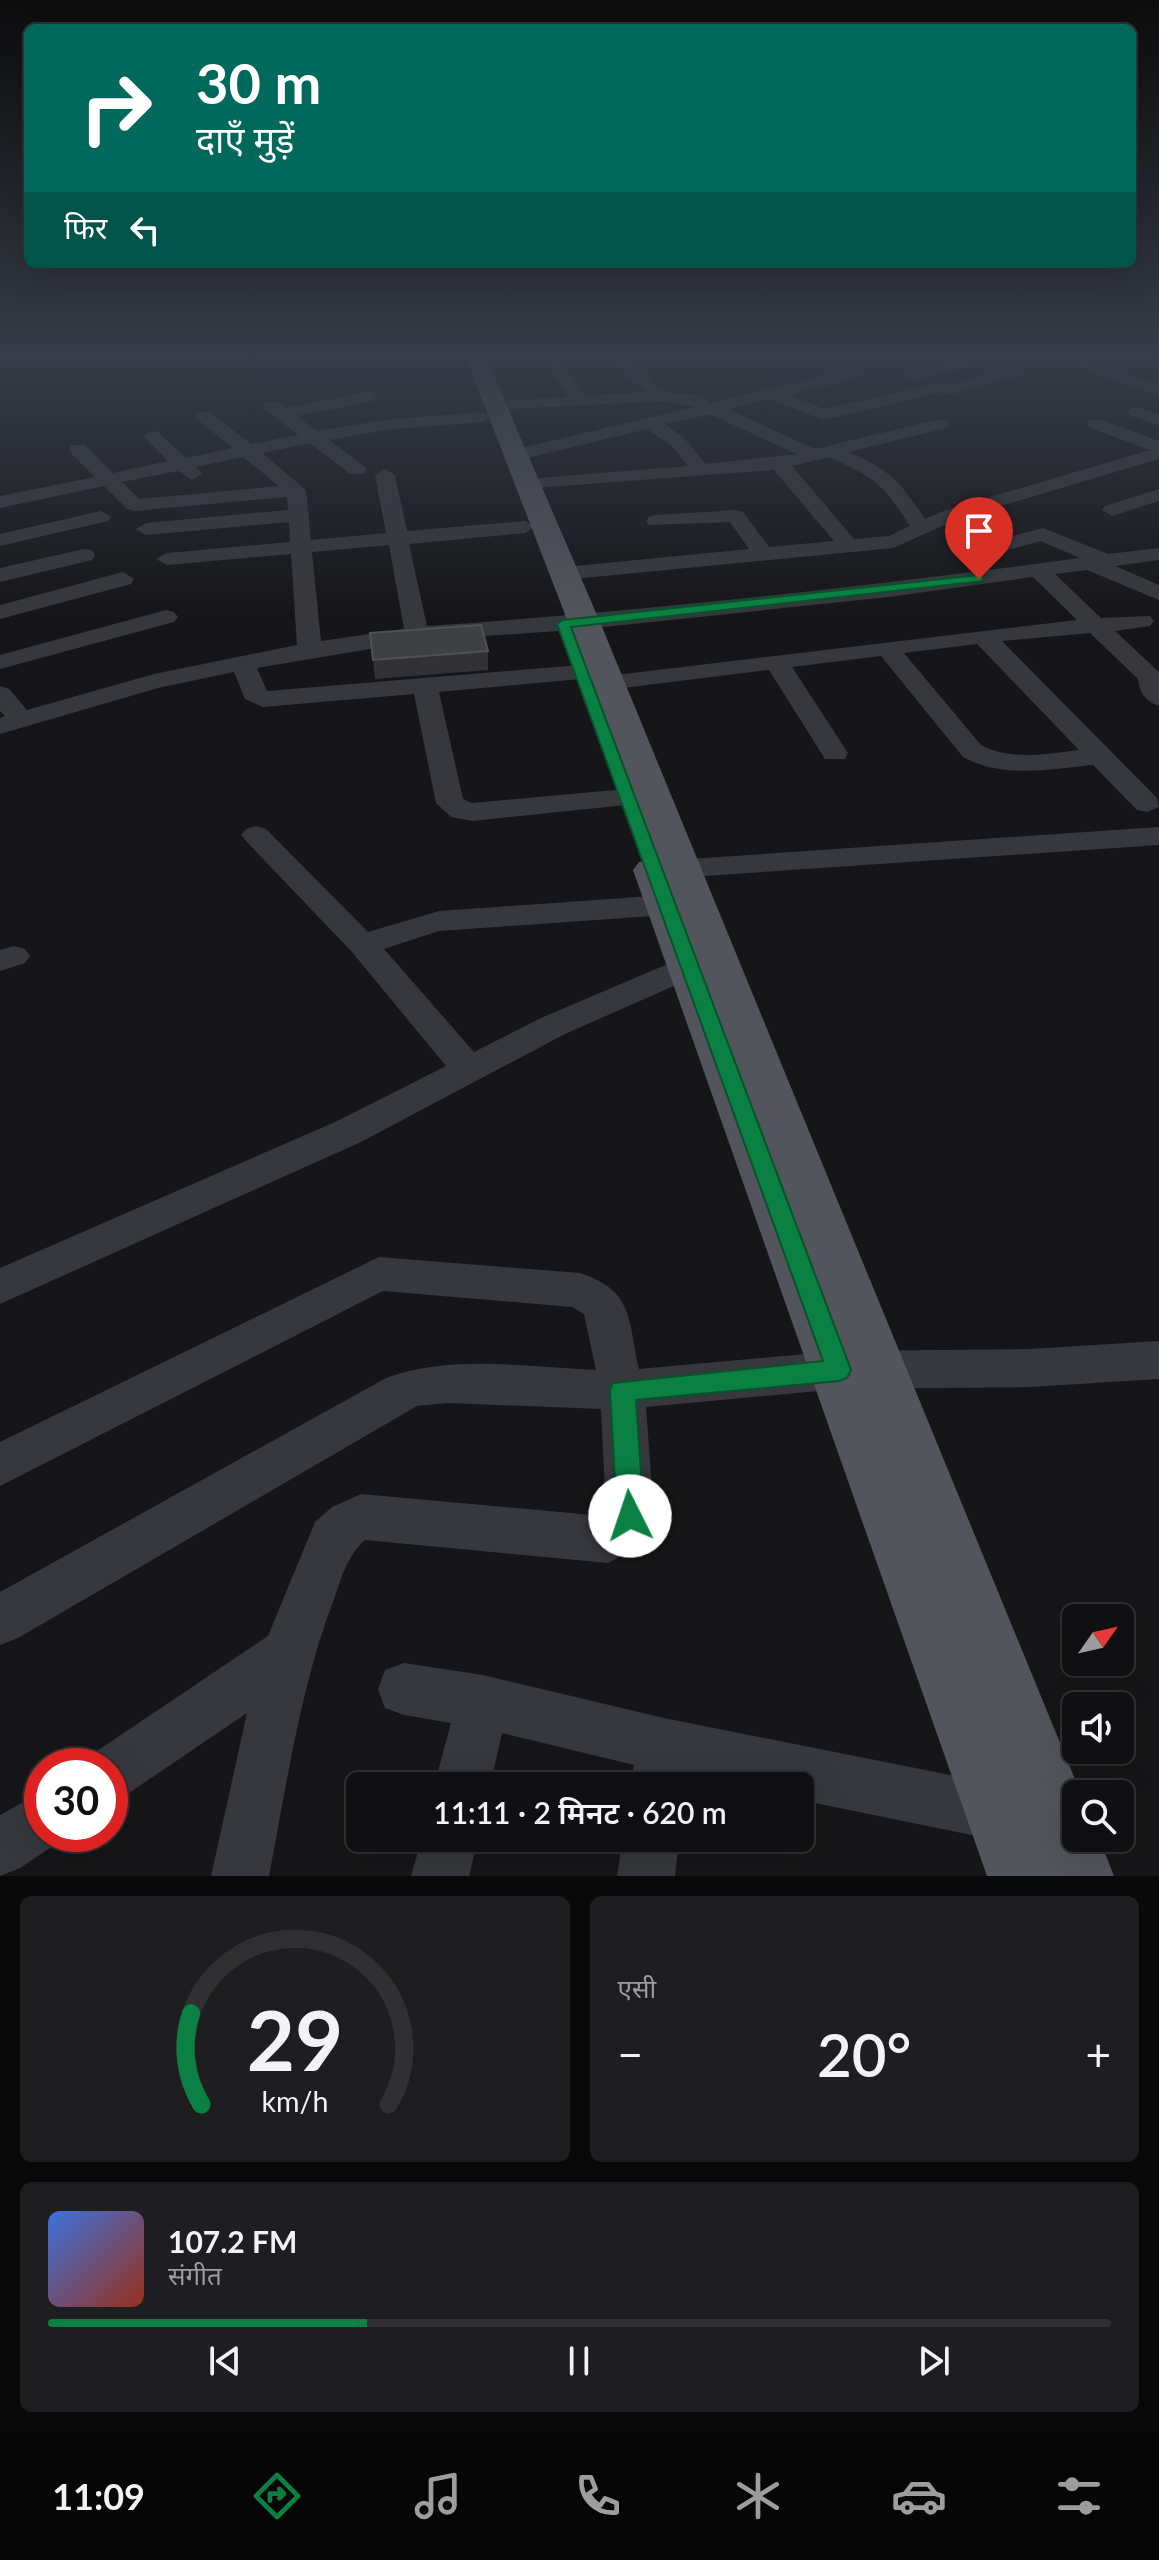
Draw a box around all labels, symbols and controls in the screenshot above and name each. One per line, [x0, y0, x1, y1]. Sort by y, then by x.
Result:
text: 30 m [196, 49, 321, 116]
icon: right [64, 56, 168, 160]
text: दाएँ मुड़ें [196, 117, 294, 161]
icon: left [123, 208, 167, 252]
text: फिर [64, 209, 107, 245]
pin [945, 497, 1013, 579]
icon: arrive [957, 509, 1001, 553]
position arrow [588, 1474, 672, 1558]
north arrow [1062, 1604, 1134, 1676]
map controls [1062, 1604, 1134, 1852]
button: sound [1062, 1692, 1134, 1764]
speed limit sign: 30 [24, 1748, 128, 1852]
button: search [1062, 1780, 1134, 1852]
text: 11:11 · 2 मिनट · 620 m [433, 1794, 727, 1830]
text: एसी [618, 1972, 656, 2004]
text: 29 [247, 1989, 343, 2089]
text: 20° [817, 2018, 912, 2090]
text: − [618, 2028, 643, 2080]
text: + [1085, 2028, 1111, 2080]
text: km/h [261, 2084, 328, 2118]
text: 107.2 FM [168, 2223, 297, 2259]
text: संगीत [168, 2259, 222, 2291]
icon: previous [203, 2339, 247, 2383]
icon: pause [557, 2339, 601, 2383]
icon: next [912, 2339, 956, 2383]
icon: directions [249, 2468, 305, 2524]
icon: music [410, 2468, 466, 2524]
icon: phone [570, 2468, 626, 2524]
icon: climate [730, 2468, 786, 2524]
icon: car [891, 2468, 947, 2524]
icon: filters [1051, 2468, 1107, 2524]
text: 11:09 [52, 2474, 145, 2518]

